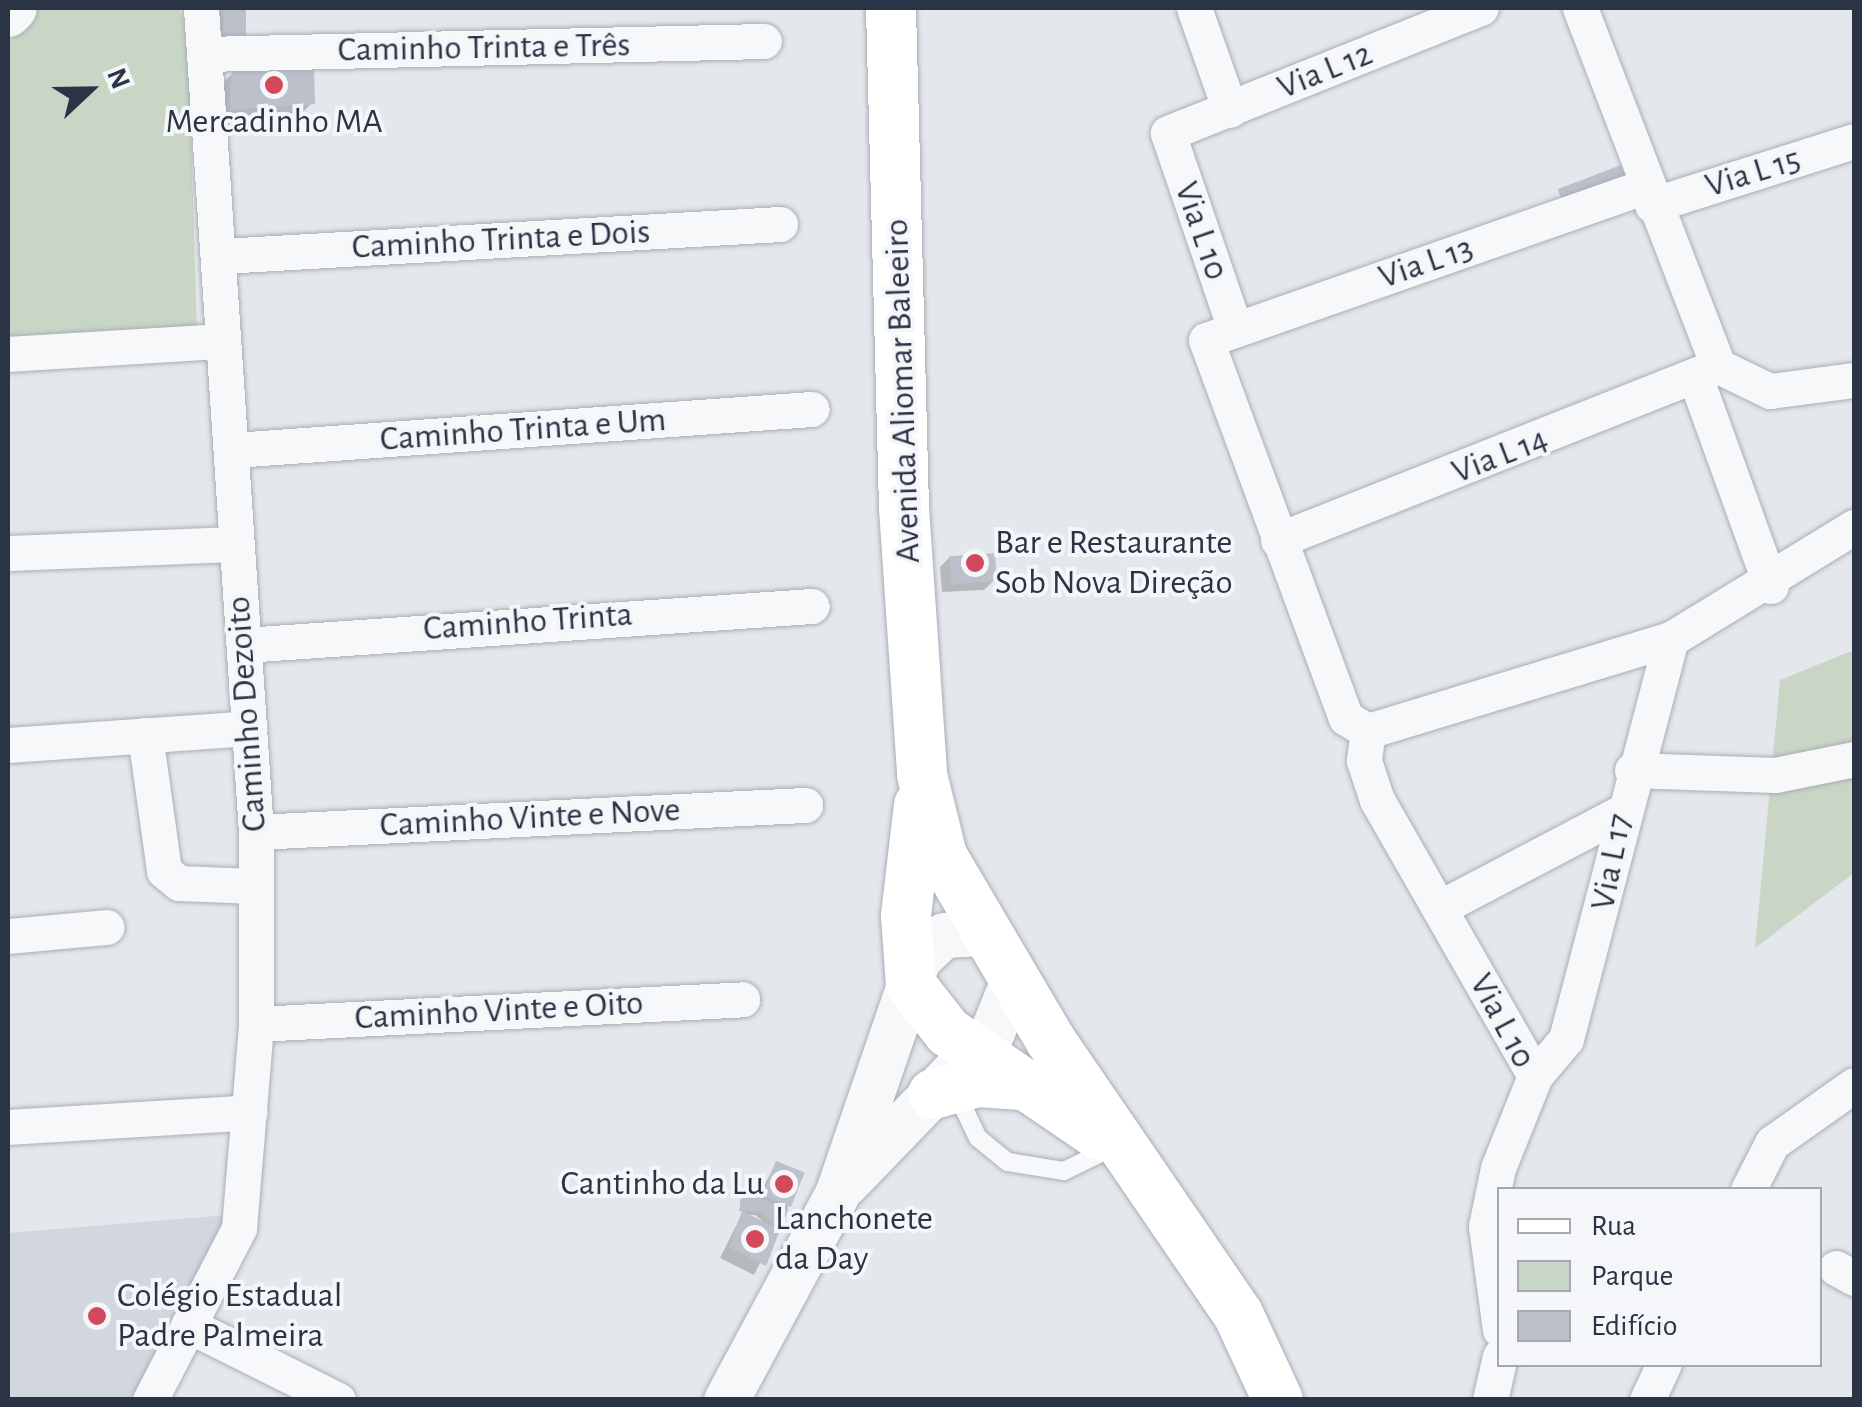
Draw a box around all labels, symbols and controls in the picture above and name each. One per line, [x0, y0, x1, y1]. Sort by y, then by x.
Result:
street label: Caminho Trinta e Três [337, 24, 631, 72]
street label: Via L 12 [1271, 33, 1379, 109]
north arrow [40, 40, 140, 140]
text: N [101, 64, 134, 93]
marker: Mercadinho MA [263, 74, 285, 96]
place label: Mercadinho MA [165, 101, 383, 143]
street label: Via L 15 [1700, 139, 1806, 207]
street label: Via L 10 [1165, 176, 1237, 286]
street label: Caminho Trinta e Dois [351, 211, 651, 269]
street label: Avenida Aliomar Baleeiro [876, 218, 930, 564]
street label: Via L 13 [1373, 227, 1479, 299]
street label: Caminho Trinta e Um [379, 399, 667, 461]
street label: Via L 14 [1446, 419, 1554, 493]
place label: Bar e Restaurante Sob Nova Direção [995, 522, 1233, 604]
marker: Bar e Restaurante Sob Nova Direção [964, 552, 986, 574]
street label: Caminho Trinta [422, 594, 634, 650]
street label: Caminho Dezoito [218, 595, 276, 833]
street label: Caminho Vinte e Nove [379, 789, 681, 847]
street label: Via L 17 [1582, 810, 1642, 914]
street label: Via L 10 [1460, 967, 1544, 1075]
street label: Caminho Vinte e Oito [354, 982, 644, 1040]
place label: Cantinho da Lu [561, 1163, 764, 1205]
marker: Cantinho da Lu [773, 1173, 795, 1195]
legend [1497, 1187, 1822, 1367]
place label: Lanchonete da Day [775, 1198, 933, 1280]
text: Rua [1591, 1211, 1636, 1241]
marker: Lanchonete da Day [744, 1228, 766, 1250]
text: Parque [1591, 1261, 1673, 1291]
place label: Colégio Estadual Padre Palmeira [117, 1275, 343, 1357]
marker: Colégio Estadual Padre Palmeira [86, 1305, 108, 1327]
text: Edifício [1591, 1311, 1677, 1341]

